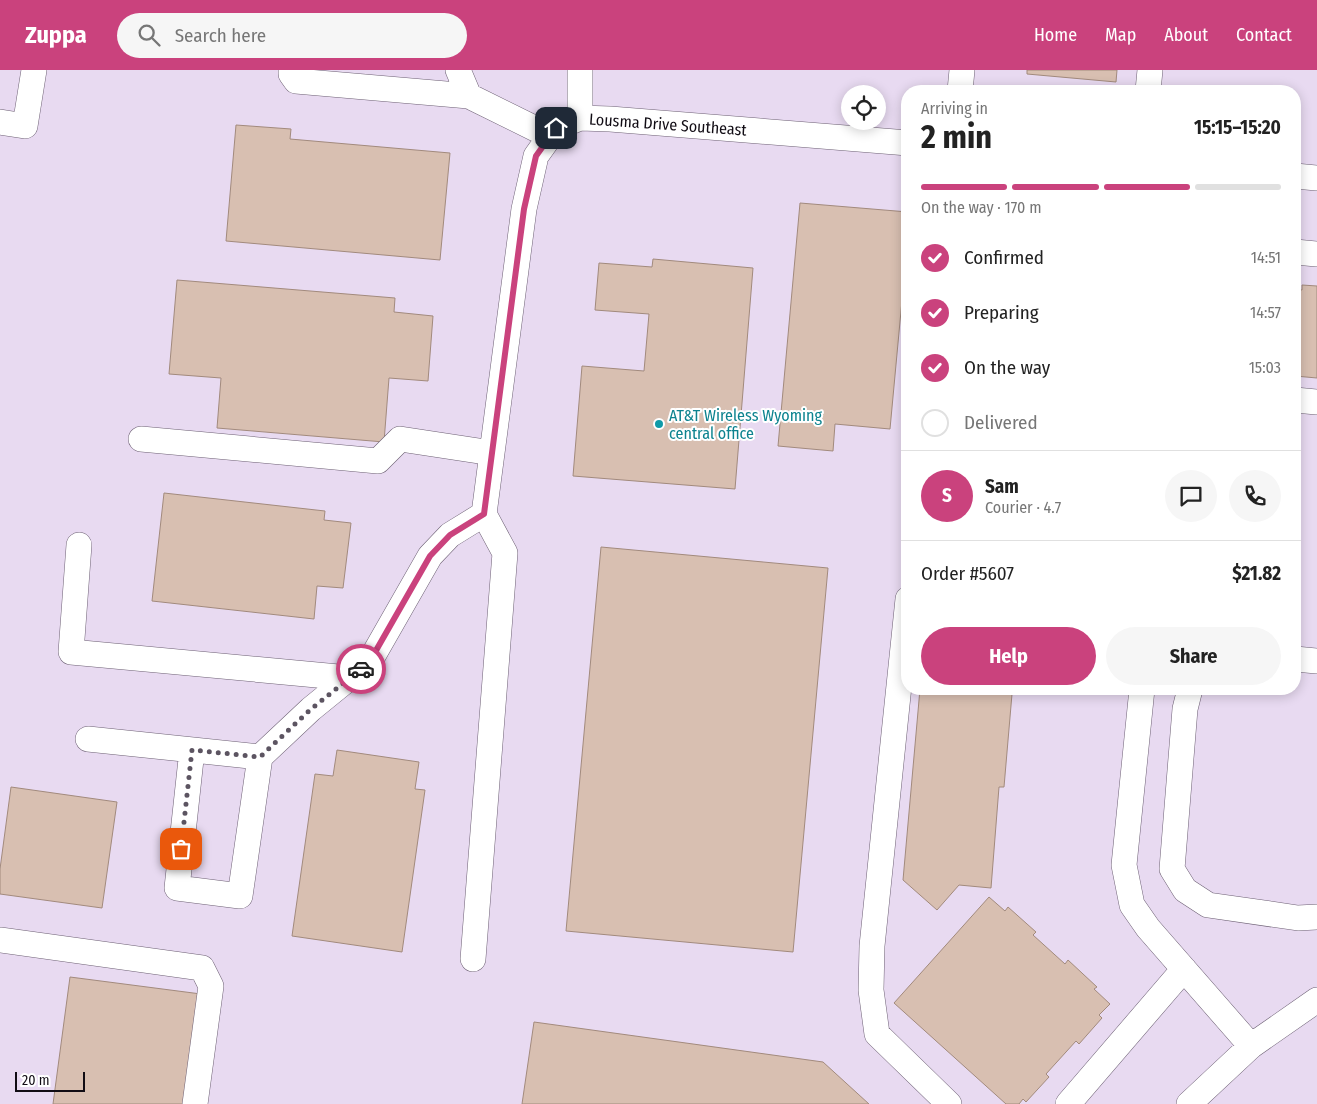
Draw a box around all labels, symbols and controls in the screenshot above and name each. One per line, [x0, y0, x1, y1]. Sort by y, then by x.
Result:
search box [117, 13, 467, 58]
text: Zuppa [25, 21, 87, 49]
icon: search [135, 21, 163, 49]
text: Search here [175, 24, 266, 47]
text: Home [1034, 24, 1077, 46]
text: Map [1105, 24, 1136, 46]
text: About [1164, 24, 1208, 46]
text: Contact [1236, 24, 1292, 46]
map controls [841, 85, 886, 130]
button: locate [841, 85, 886, 130]
text: Arriving in [921, 99, 988, 118]
pin [535, 107, 577, 149]
street label: Lousma Drive Southeast [589, 110, 748, 140]
icon: home [542, 114, 570, 142]
text: 15:15–15:20 [1194, 116, 1281, 139]
text: 2 min [921, 118, 992, 156]
text: On the way · 170 m [921, 198, 1041, 217]
icon: check [921, 244, 949, 272]
text: Confirmed [964, 246, 1044, 269]
text: 14:51 [1251, 248, 1281, 267]
icon: check [921, 299, 949, 327]
text: Preparing [964, 301, 1039, 324]
text: 14:57 [1250, 303, 1281, 322]
icon: check [921, 354, 949, 382]
text: On the way [964, 356, 1050, 379]
text: 15:03 [1249, 358, 1281, 377]
place label: AT&T Wireless Wyoming central office [669, 406, 823, 443]
text: Delivered [964, 411, 1038, 434]
marker: AT&T Wireless Wyoming central office [653, 418, 665, 430]
button: chat [1165, 470, 1217, 522]
button: phone [1229, 470, 1281, 522]
text: Sam [985, 475, 1019, 498]
text: S [942, 484, 952, 507]
text: Courier · 4.7 [985, 498, 1061, 517]
text: Order #5607 [921, 562, 1014, 585]
text: $21.82 [1232, 562, 1281, 585]
button: Help [921, 627, 1096, 685]
button: Share [1106, 627, 1281, 685]
courier [336, 644, 386, 694]
icon: car [347, 655, 375, 683]
pin [160, 828, 202, 870]
icon: bag [167, 835, 195, 863]
scale bar [15, 1069, 85, 1092]
text: 20 m [22, 1072, 50, 1089]

